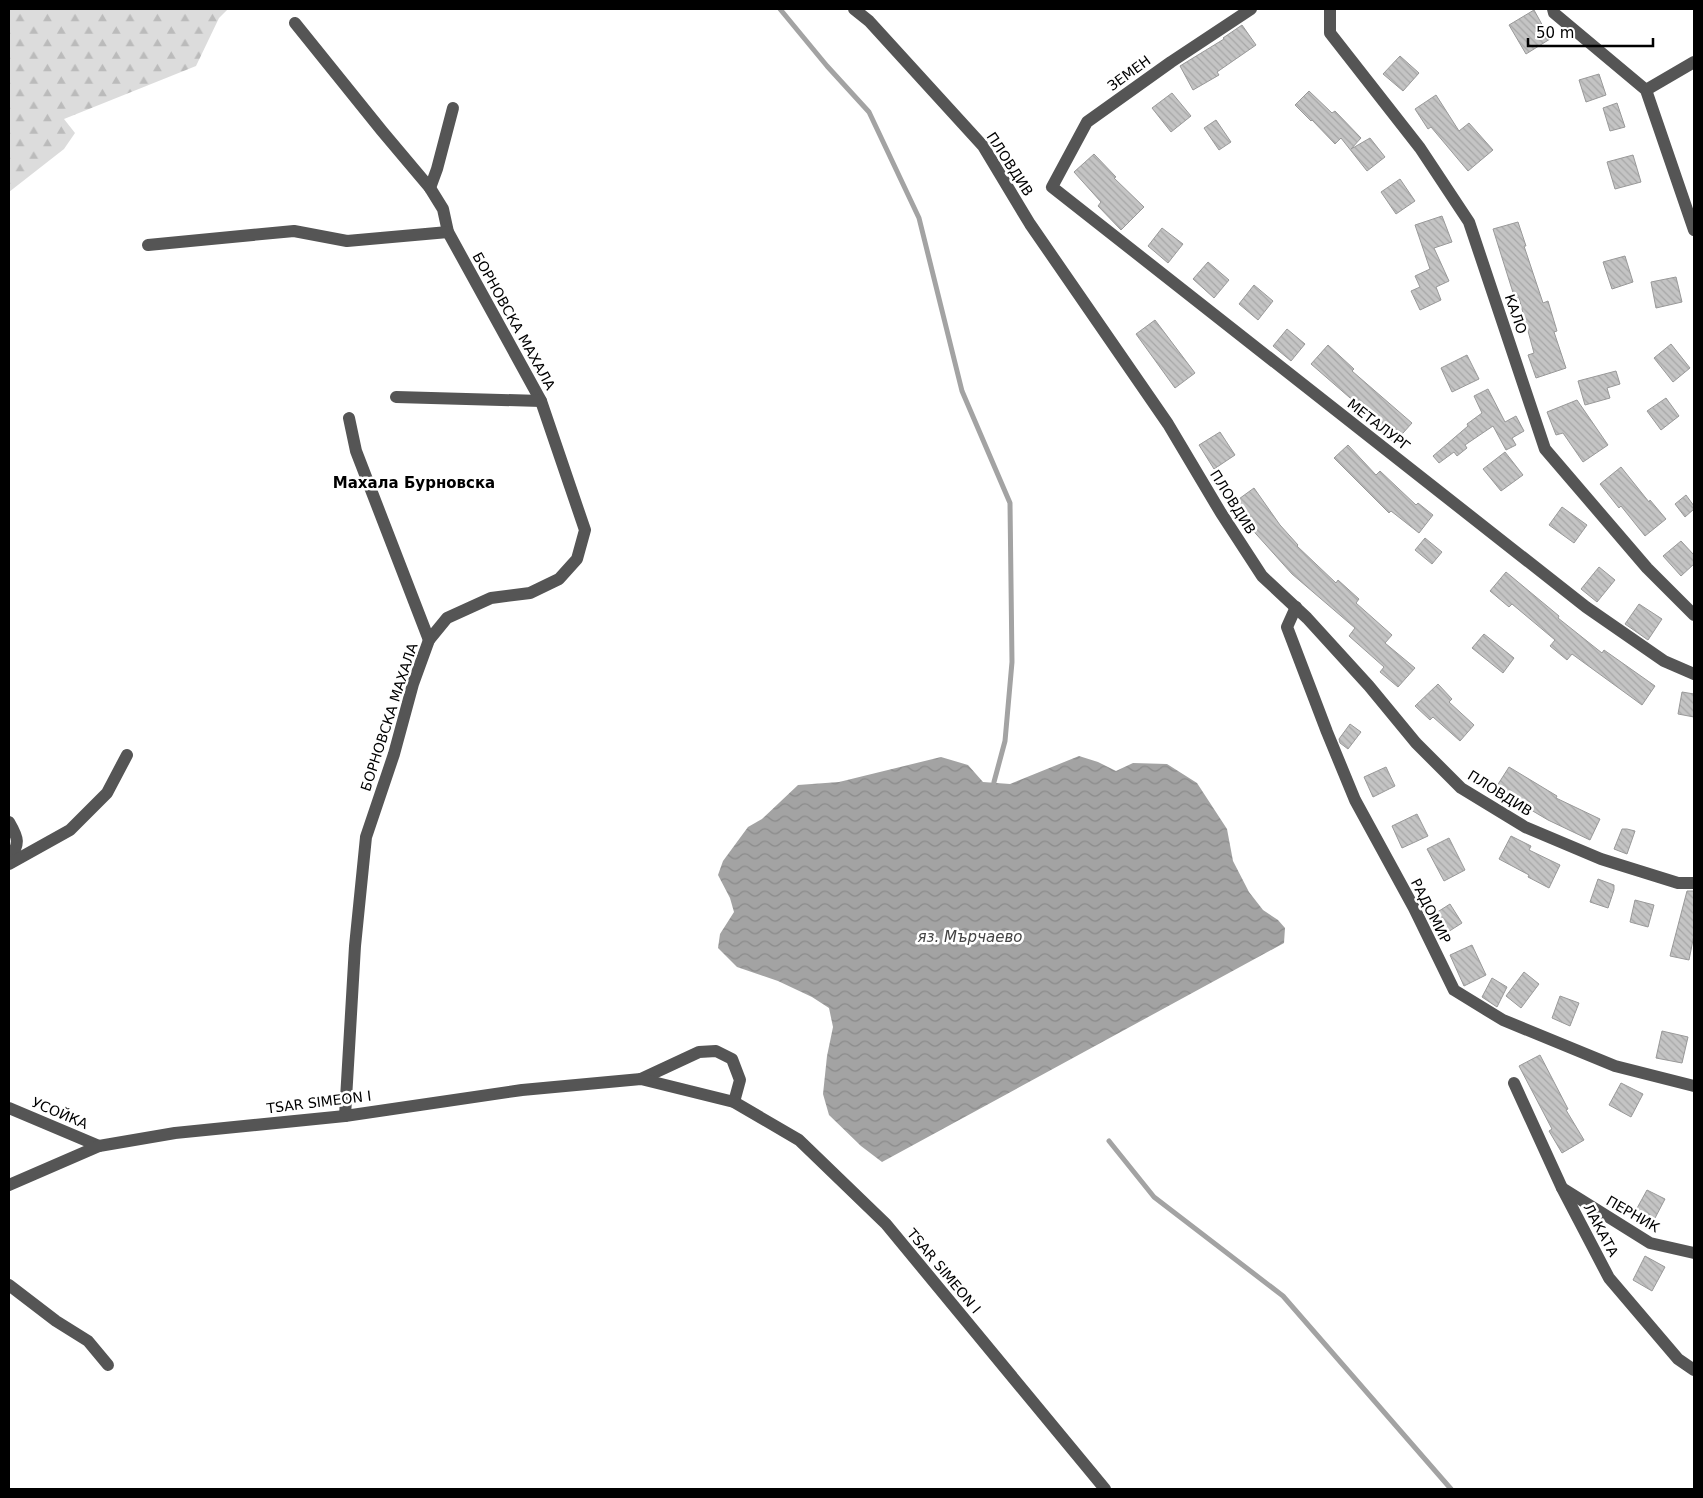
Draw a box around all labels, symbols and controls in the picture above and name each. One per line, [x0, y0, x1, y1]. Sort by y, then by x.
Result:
scale bar [1528, 15, 1653, 47]
text: 50 m [1536, 24, 1574, 42]
street label: ЗЕМЕН [1104, 52, 1154, 94]
street label: ПЛОВДИВ [983, 129, 1037, 199]
street label: БОРНОВСКА МАХАЛА [469, 249, 559, 393]
street label: КАЛО [1502, 292, 1530, 336]
street label: МЕТАЛУРГ [1344, 396, 1414, 454]
street label: ПЛОВДИВ [1207, 467, 1259, 537]
district label: Махала Бурновска [333, 474, 495, 492]
street label: БОРНОВСКА МАХАЛА [357, 640, 421, 793]
street label: ПЛОВДИВ [1465, 767, 1535, 819]
street label: РАДОМИР [1408, 876, 1454, 946]
water label: яз. Мърчаево [918, 928, 1022, 946]
street label: TSAR SIMEON I [265, 1088, 372, 1116]
street label: УСОЙКА [30, 1093, 91, 1132]
street label: ПЕРНИК [1604, 1192, 1662, 1236]
street label: ЛАКАТА [1580, 1201, 1622, 1260]
street label: TSAR SIMEON I [903, 1225, 984, 1317]

